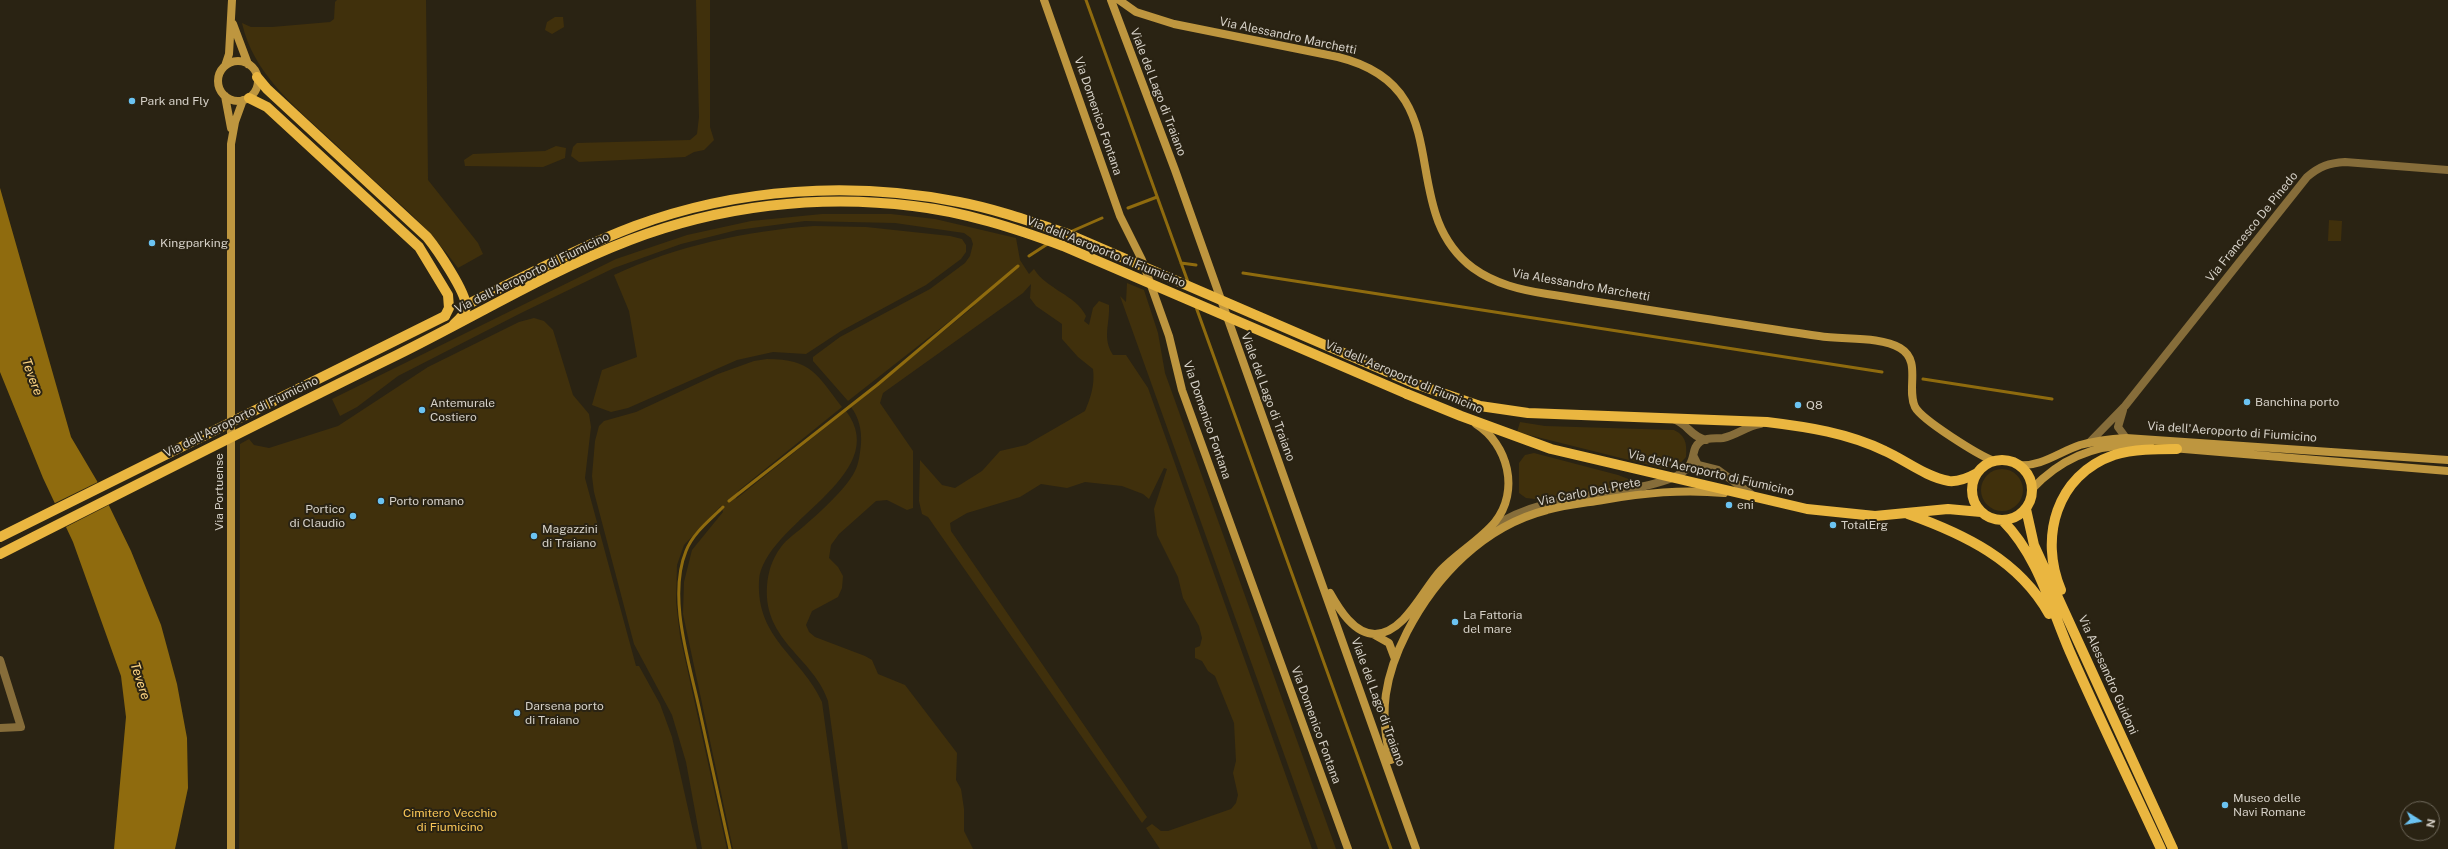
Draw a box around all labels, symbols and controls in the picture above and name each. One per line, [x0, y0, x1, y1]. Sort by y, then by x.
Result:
street label: Via Alessandro Marchetti [1218, 14, 1358, 58]
street label: Viale del Lago di Traiano [1127, 26, 1189, 158]
street label: Via Domenico Fontana [1071, 55, 1125, 177]
place label: Park and Fly [140, 94, 209, 108]
marker: Park and Fly [127, 96, 137, 106]
street label: Via Francesco De Pinedo [2203, 169, 2301, 285]
street label: Via dell'Aeroporto di Fiumicino [1024, 213, 1188, 291]
street label: Via dell'Aeroporto di Fiumicino [452, 229, 612, 317]
place label: Kingparking [160, 236, 228, 250]
marker: Kingparking [147, 238, 157, 248]
street label: Via Alessandro Marchetti [1511, 266, 1651, 304]
street label: Viale del Lago di Traiano [1238, 331, 1298, 463]
street label: Via dell'Aeroporto di Fiumicino [1323, 337, 1485, 417]
water label: Tevere [18, 356, 46, 398]
street label: Via Domenico Fontana [1180, 359, 1234, 481]
street label: Via dell'Aeroporto di Fiumicino [161, 373, 321, 461]
place label: Banchina porto [2255, 395, 2339, 409]
place label: Antemurale Costiero [430, 396, 495, 424]
marker: Banchina porto [2242, 397, 2252, 407]
place label: Q8 [1806, 398, 1823, 412]
marker: Q8 [1793, 400, 1803, 410]
marker: Antemurale Costiero [417, 405, 427, 415]
street label: Via dell'Aeroporto di Fiumicino [2147, 419, 2317, 445]
street label: Via dell'Aeroporto di Fiumicino [1627, 447, 1795, 499]
street label: Via Portuense [212, 453, 226, 531]
street label: Via Carlo Del Prete [1536, 475, 1642, 509]
place label: Porto romano [389, 494, 464, 508]
marker: Porto romano [376, 496, 386, 506]
place label: eni [1737, 498, 1754, 512]
marker: eni [1724, 500, 1734, 510]
place label: Portico di Claudio [289, 502, 345, 530]
marker: Portico di Claudio [348, 511, 358, 521]
place label: TotalErg [1841, 518, 1888, 532]
marker: TotalErg [1828, 520, 1838, 530]
place label: Magazzini di Traiano [542, 522, 598, 550]
marker: Magazzini di Traiano [529, 531, 539, 541]
place label: La Fattoria del mare [1463, 608, 1522, 636]
street label: Via Alessandro Guidoni [2075, 613, 2141, 737]
marker: La Fattoria del mare [1450, 617, 1460, 627]
street label: Viale del Lago di Traiano [1348, 636, 1408, 768]
water label: Tevere [127, 660, 153, 702]
street label: Via Domenico Fontana [1288, 664, 1344, 786]
place label: Darsena porto di Traiano [525, 699, 604, 727]
marker: Darsena porto di Traiano [512, 708, 522, 718]
place label: Museo delle Navi Romane [2233, 791, 2306, 819]
marker: Museo delle Navi Romane [2220, 800, 2230, 810]
north arrow [2400, 801, 2440, 841]
park label: Cimitero Vecchio di Fiumicino [403, 806, 497, 834]
text: N [2424, 818, 2438, 828]

